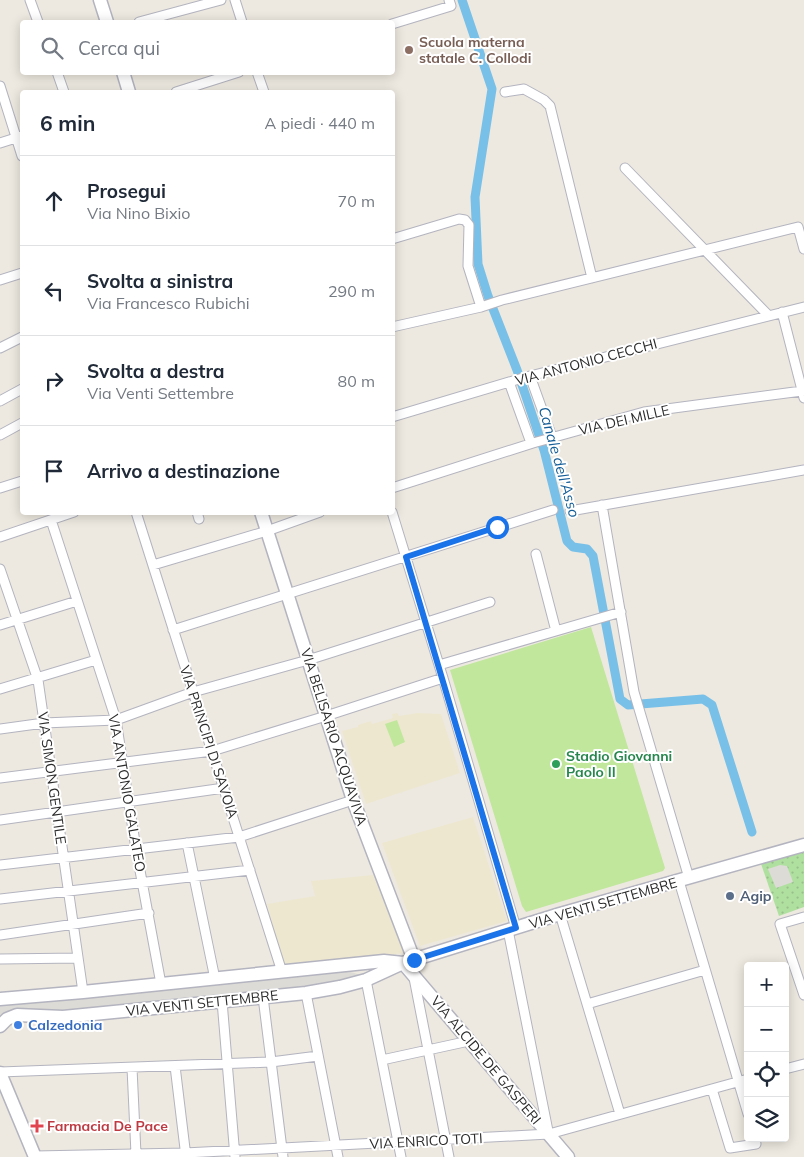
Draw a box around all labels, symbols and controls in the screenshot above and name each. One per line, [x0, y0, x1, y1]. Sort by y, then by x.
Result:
search box [20, 20, 395, 75]
place label: Scuola materna statale C. Collodi [419, 33, 531, 67]
icon: search [38, 34, 66, 62]
text: Cerca qui [78, 36, 160, 60]
marker: Scuola materna statale C. Collodi [403, 44, 415, 56]
text: 6 min [40, 110, 95, 136]
text: A piedi · 440 m [264, 113, 375, 133]
text: Prosegui [87, 179, 166, 203]
icon: ahead [40, 187, 68, 215]
text: 70 m [338, 191, 375, 211]
text: Via Nino Bixio [87, 203, 190, 223]
text: Svolta a sinistra [87, 269, 233, 293]
icon: left [40, 277, 68, 305]
text: 290 m [328, 281, 375, 301]
text: Via Francesco Rubichi [87, 293, 250, 313]
street label: VIA ANTONIO CECCHI [513, 334, 659, 390]
text: Svolta a destra [87, 359, 225, 383]
icon: right [40, 367, 68, 395]
text: 80 m [338, 371, 375, 391]
text: Via Venti Settembre [87, 383, 234, 403]
street label: VIA DEI MILLE [577, 401, 671, 439]
water label: Canale dell'Asso [535, 404, 585, 520]
icon: arrive [40, 457, 68, 485]
text: Arrivo a destinazione [87, 459, 280, 483]
route start [486, 516, 509, 539]
street label: VIA BELISARIO ACQUAVIVA [297, 646, 371, 829]
street label: VIA PRINCIPI DI SAVOIA [176, 663, 243, 822]
street label: VIA SIMON GENTILE [34, 711, 70, 845]
street label: VIA ANTONIO GALATEO [104, 713, 150, 873]
place label: Stadio Giovanni Paolo II [566, 747, 672, 781]
marker: Stadio Giovanni Paolo II [550, 758, 562, 770]
street label: VIA VENTI SETTEMBRE [527, 873, 679, 933]
place label: Agip [740, 887, 772, 905]
marker: Agip [724, 890, 736, 902]
route end [403, 949, 426, 972]
map controls [744, 962, 789, 1142]
button: + [744, 962, 789, 1007]
street label: VIA VENTI SETTEMBRE [125, 986, 279, 1020]
street label: VIA ALCIDE DE GASPERI [427, 992, 545, 1128]
button: − [744, 1007, 789, 1052]
place label: Calzedonia [28, 1016, 102, 1034]
marker: Calzedonia [12, 1019, 24, 1031]
button: locate [744, 1052, 789, 1097]
button: layers [744, 1097, 789, 1142]
place label: Farmacia De Pace [47, 1117, 168, 1135]
marker: Farmacia De Pace [31, 1120, 43, 1132]
street label: VIA ENRICO TOTI [369, 1129, 483, 1153]

